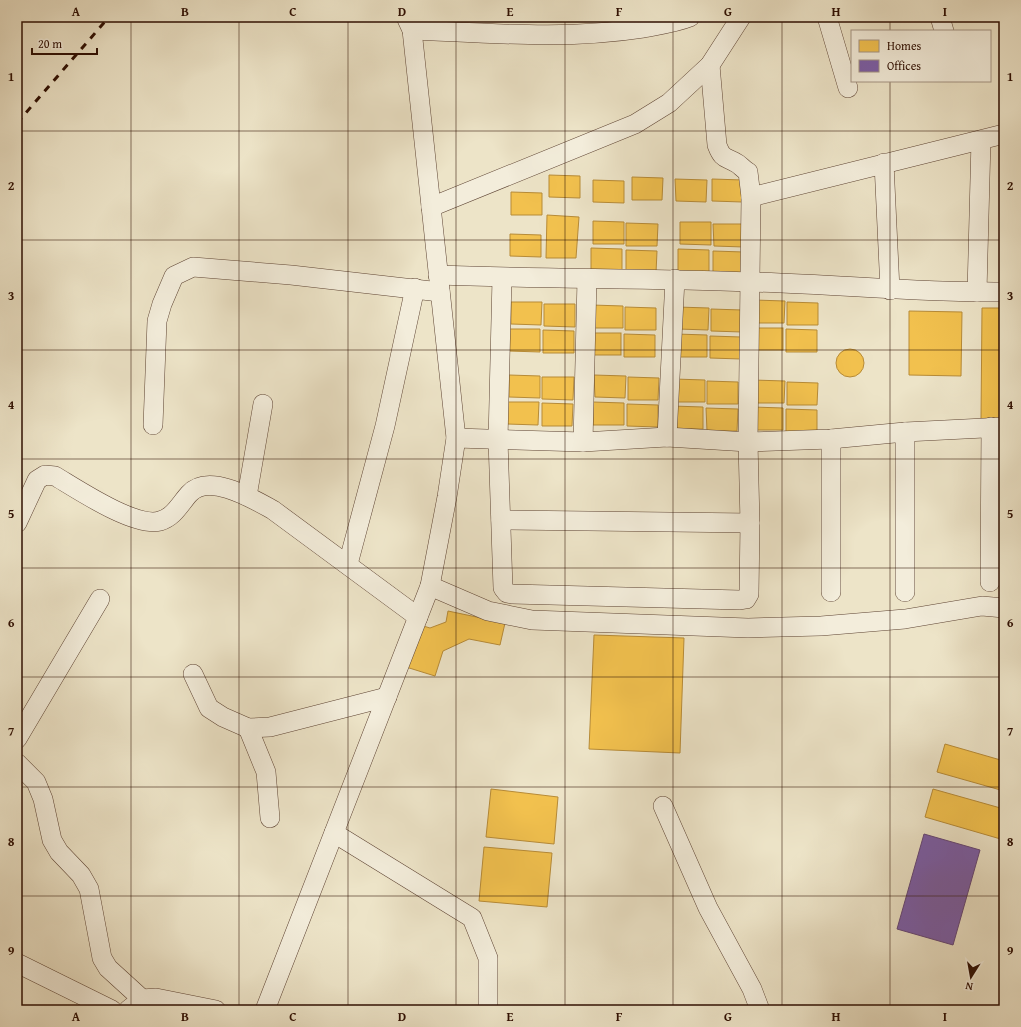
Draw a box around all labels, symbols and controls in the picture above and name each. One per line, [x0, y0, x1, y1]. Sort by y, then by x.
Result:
text: A [72, 2, 81, 21]
text: B [181, 2, 189, 21]
text: C [289, 2, 297, 21]
text: D [398, 2, 406, 21]
text: E [507, 2, 514, 21]
text: F [616, 2, 623, 21]
text: G [724, 2, 732, 21]
text: H [831, 2, 841, 21]
text: I [943, 2, 947, 21]
scale bar [32, 30, 97, 56]
legend [851, 30, 991, 82]
text: 20 m [38, 35, 62, 52]
text: Homes [887, 37, 922, 54]
text: Offices [887, 57, 921, 74]
text: 1 [8, 67, 14, 86]
text: 1 [1007, 67, 1013, 86]
text: 2 [8, 176, 15, 195]
text: 2 [1007, 176, 1014, 195]
text: 3 [8, 286, 14, 305]
text: 3 [1007, 286, 1013, 305]
text: 4 [8, 395, 15, 414]
text: 4 [1007, 395, 1014, 414]
text: 5 [8, 504, 15, 523]
text: 5 [1007, 504, 1014, 523]
text: 6 [8, 613, 15, 632]
text: 6 [1007, 613, 1014, 632]
text: 7 [8, 722, 15, 741]
text: 7 [1007, 722, 1014, 741]
text: 8 [8, 832, 15, 851]
text: 8 [1007, 832, 1014, 851]
text: 9 [8, 941, 15, 960]
text: 9 [1007, 941, 1014, 960]
north arrow [951, 957, 991, 997]
text: N [963, 978, 974, 995]
text: A [72, 1007, 81, 1026]
text: B [181, 1007, 189, 1026]
text: C [289, 1007, 297, 1026]
text: D [398, 1007, 406, 1026]
text: E [507, 1007, 514, 1026]
text: F [616, 1007, 623, 1026]
text: G [724, 1007, 732, 1026]
text: H [831, 1007, 841, 1026]
text: I [943, 1007, 947, 1026]

